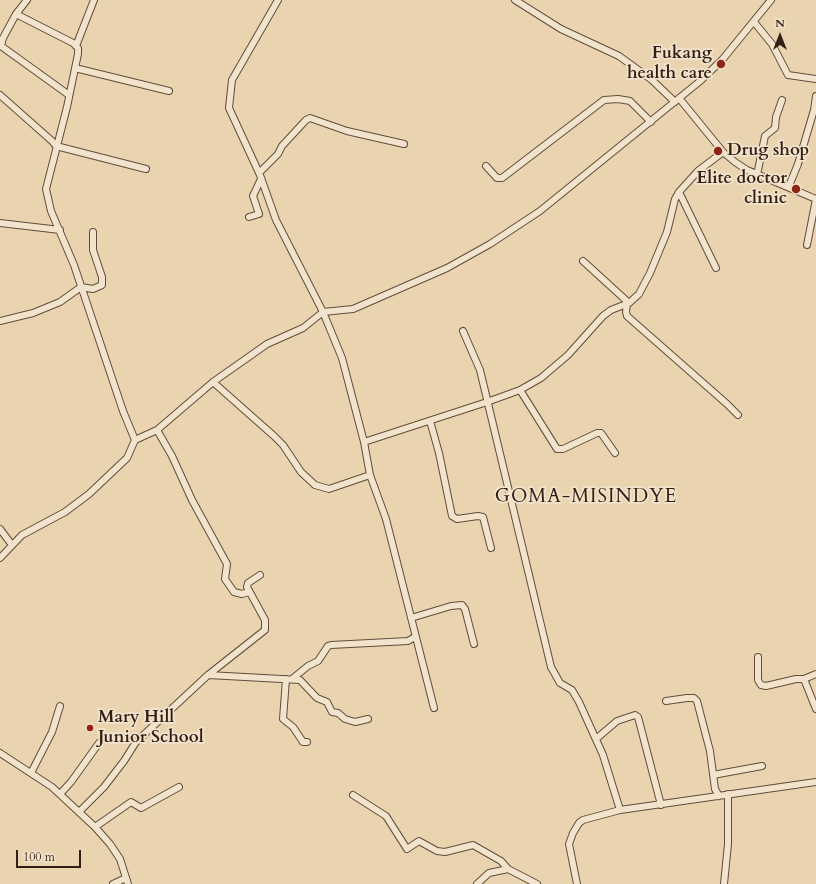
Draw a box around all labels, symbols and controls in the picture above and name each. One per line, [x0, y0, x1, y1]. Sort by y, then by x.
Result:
north arrow [760, 16, 800, 56]
text: N [775, 16, 785, 31]
place label: Fukang health care [627, 44, 712, 84]
marker: Fukang health care [715, 58, 727, 70]
place label: Drug shop [727, 141, 809, 161]
marker: Drug shop [712, 145, 724, 157]
place label: Elite doctor clinic [696, 169, 787, 209]
marker: Elite doctor clinic [790, 183, 802, 195]
district label: GOMA-MISINDYE [495, 487, 677, 509]
place label: Mary Hill Junior School [98, 708, 204, 748]
marker: Mary Hill Junior School [85, 723, 95, 733]
scale bar [18, 842, 83, 868]
text: 100 m [23, 849, 55, 865]

